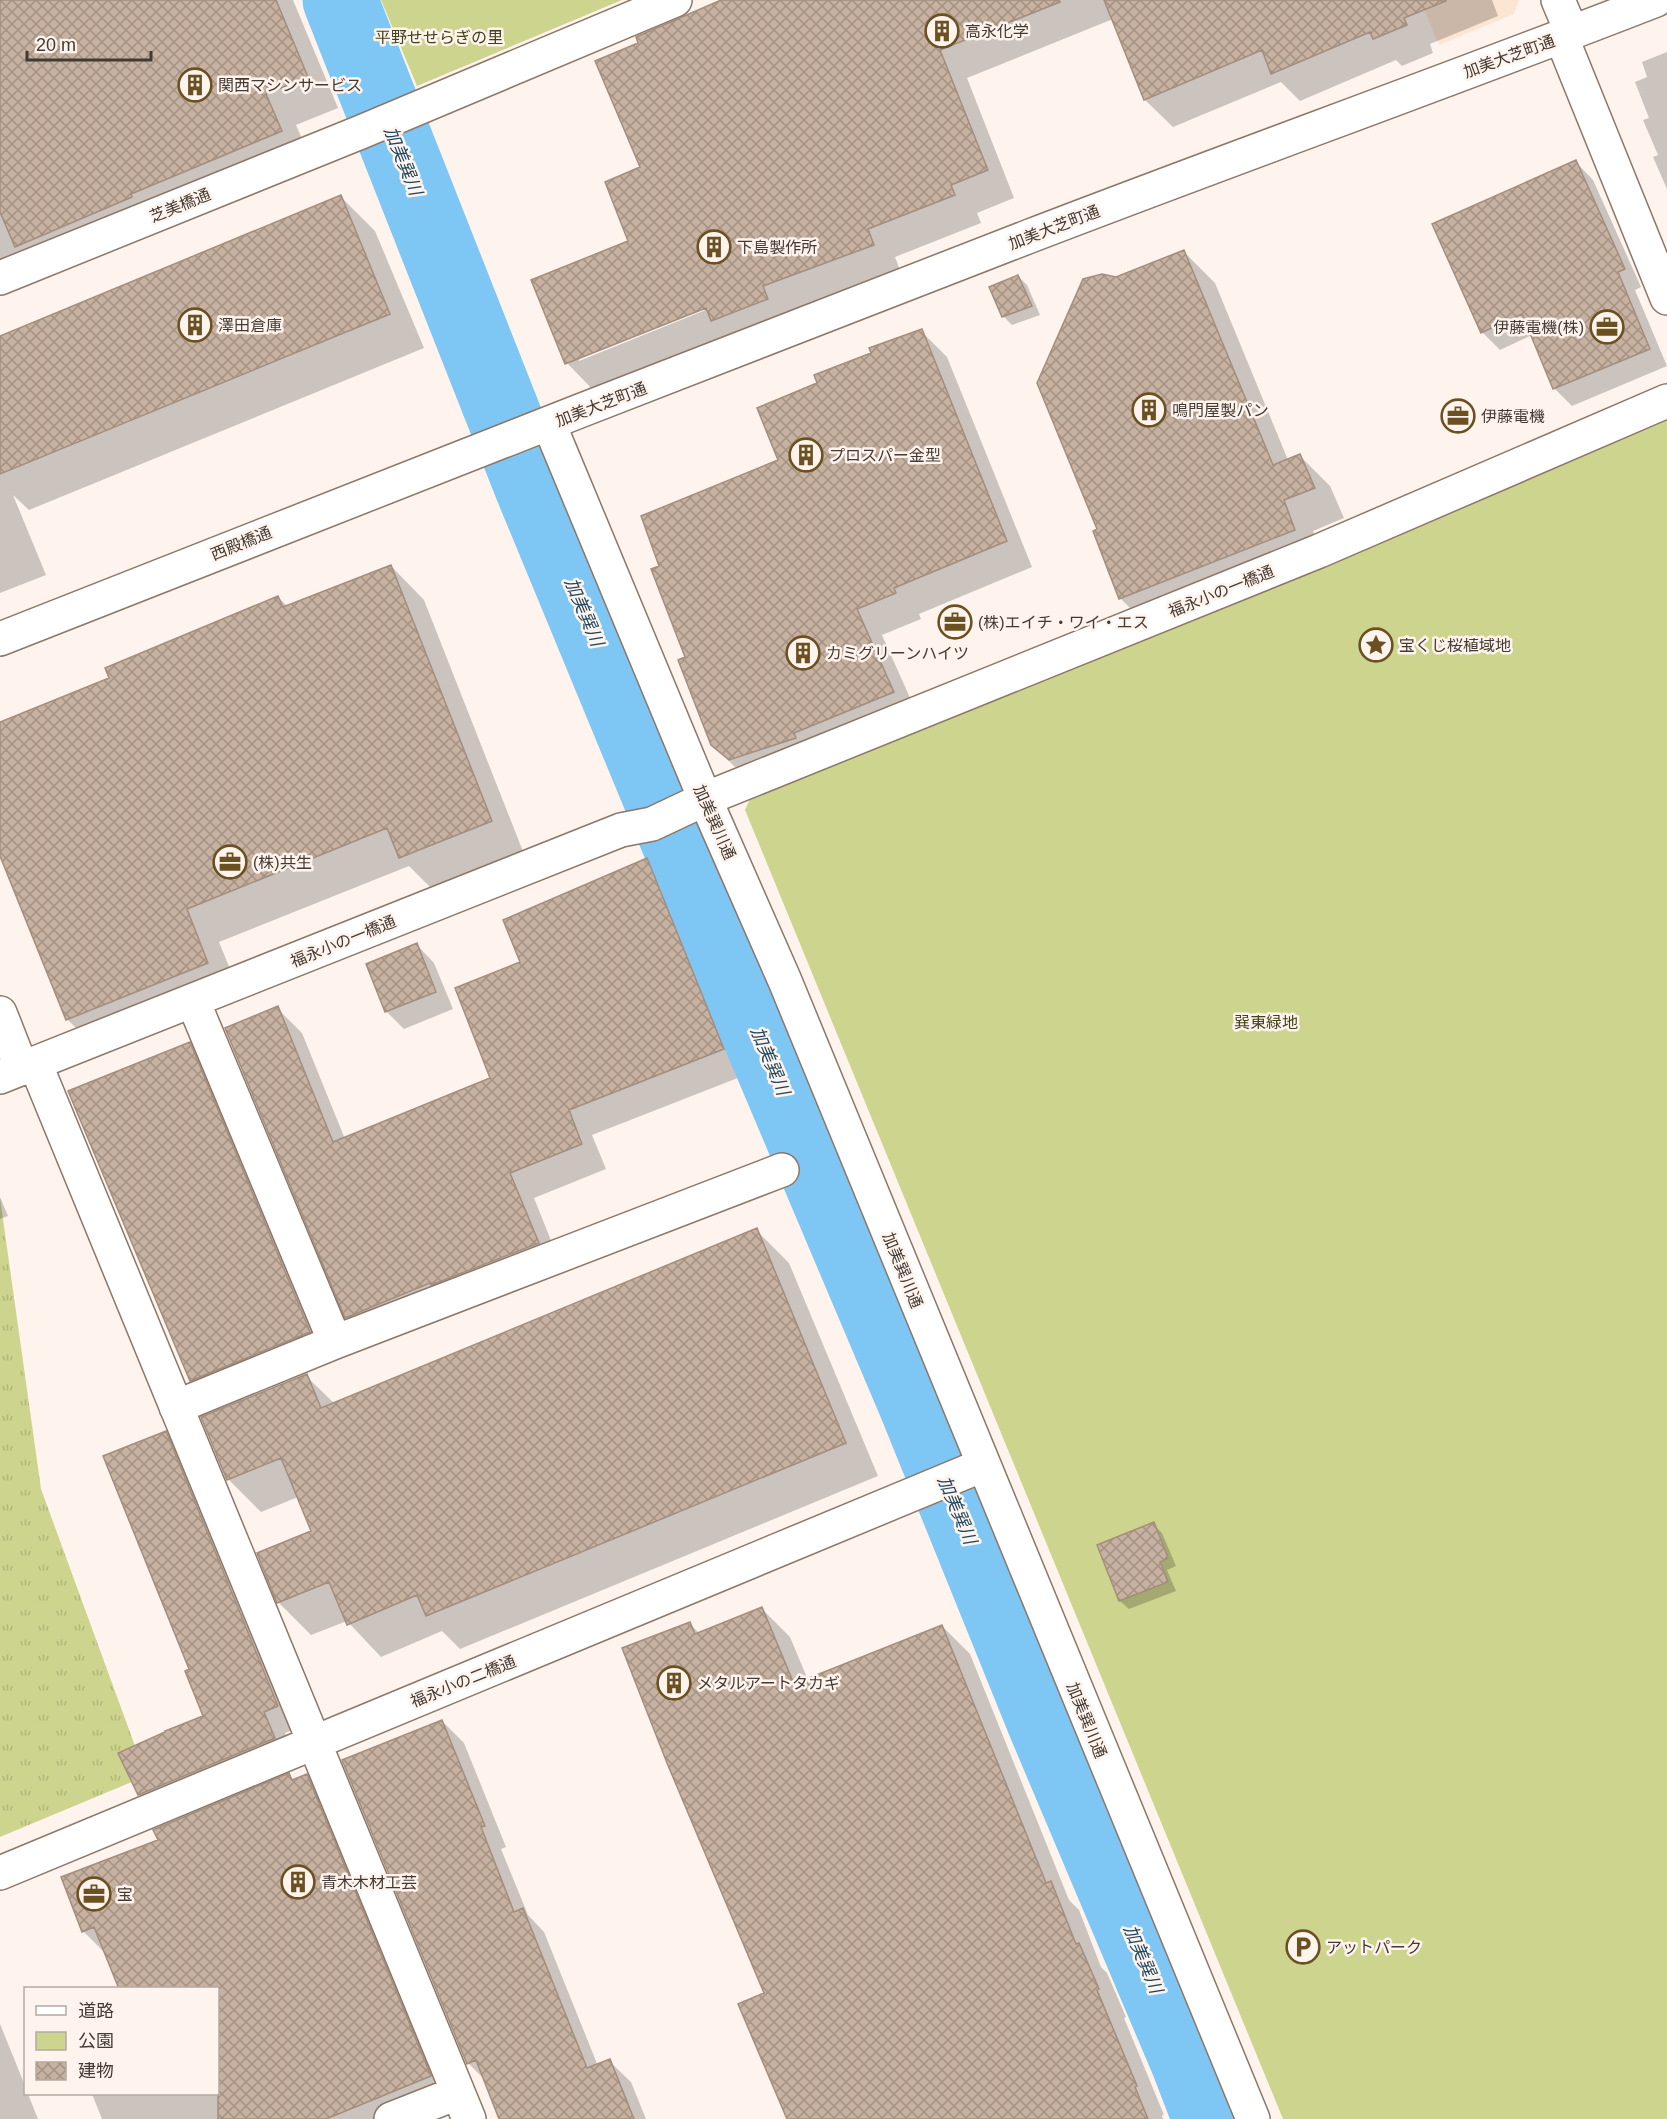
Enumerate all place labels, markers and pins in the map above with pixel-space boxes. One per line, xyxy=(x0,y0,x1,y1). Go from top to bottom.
building icon: 高永化学 xyxy=(924,13,960,49)
place label: 高永化学 xyxy=(965,23,1029,40)
building icon: 関西マシンサービス xyxy=(177,67,213,103)
place label: 関西マシンサービス xyxy=(218,77,362,94)
building icon: 下島製作所 xyxy=(696,229,732,265)
place label: 下島製作所 xyxy=(737,239,817,256)
building icon: 澤田倉庫 xyxy=(177,307,213,343)
office icon: 伊藤電機(株) xyxy=(1589,309,1625,345)
place label: 澤田倉庫 xyxy=(218,317,282,334)
place label: 伊藤電機(株) xyxy=(1493,319,1584,336)
building icon: 鳴門屋製パン xyxy=(1131,392,1167,428)
office icon: 伊藤電機 xyxy=(1440,398,1476,434)
place label: 鳴門屋製パン xyxy=(1172,402,1269,419)
place label: 伊藤電機 xyxy=(1481,408,1545,425)
building icon: プロスパー金型 xyxy=(788,437,824,473)
place label: プロスパー金型 xyxy=(829,447,941,464)
office icon: (株)エイチ・ワイ・エス xyxy=(937,604,973,640)
place label: (株)エイチ・ワイ・エス xyxy=(978,614,1149,631)
place icon: 宝くじ桜植域地 xyxy=(1358,627,1394,663)
building icon: カミグリーンハイツ xyxy=(785,635,821,671)
place label: 宝くじ桜植域地 xyxy=(1399,637,1511,654)
place label: カミグリーンハイツ xyxy=(826,645,969,662)
office icon: (株)共生 xyxy=(212,844,248,880)
place label: (株)共生 xyxy=(253,854,312,871)
building icon: メタルアートタカギ xyxy=(656,1665,692,1701)
place label: メタルアートタカギ xyxy=(697,1675,840,1692)
building icon: 青木木材工芸 xyxy=(280,1864,316,1900)
place label: 青木木材工芸 xyxy=(321,1874,417,1891)
office icon: 宝 xyxy=(76,1876,112,1912)
place label: 宝 xyxy=(117,1886,133,1903)
parking icon: アットパーク xyxy=(1285,1929,1321,1965)
place label: アットパーク xyxy=(1326,1939,1422,1956)

